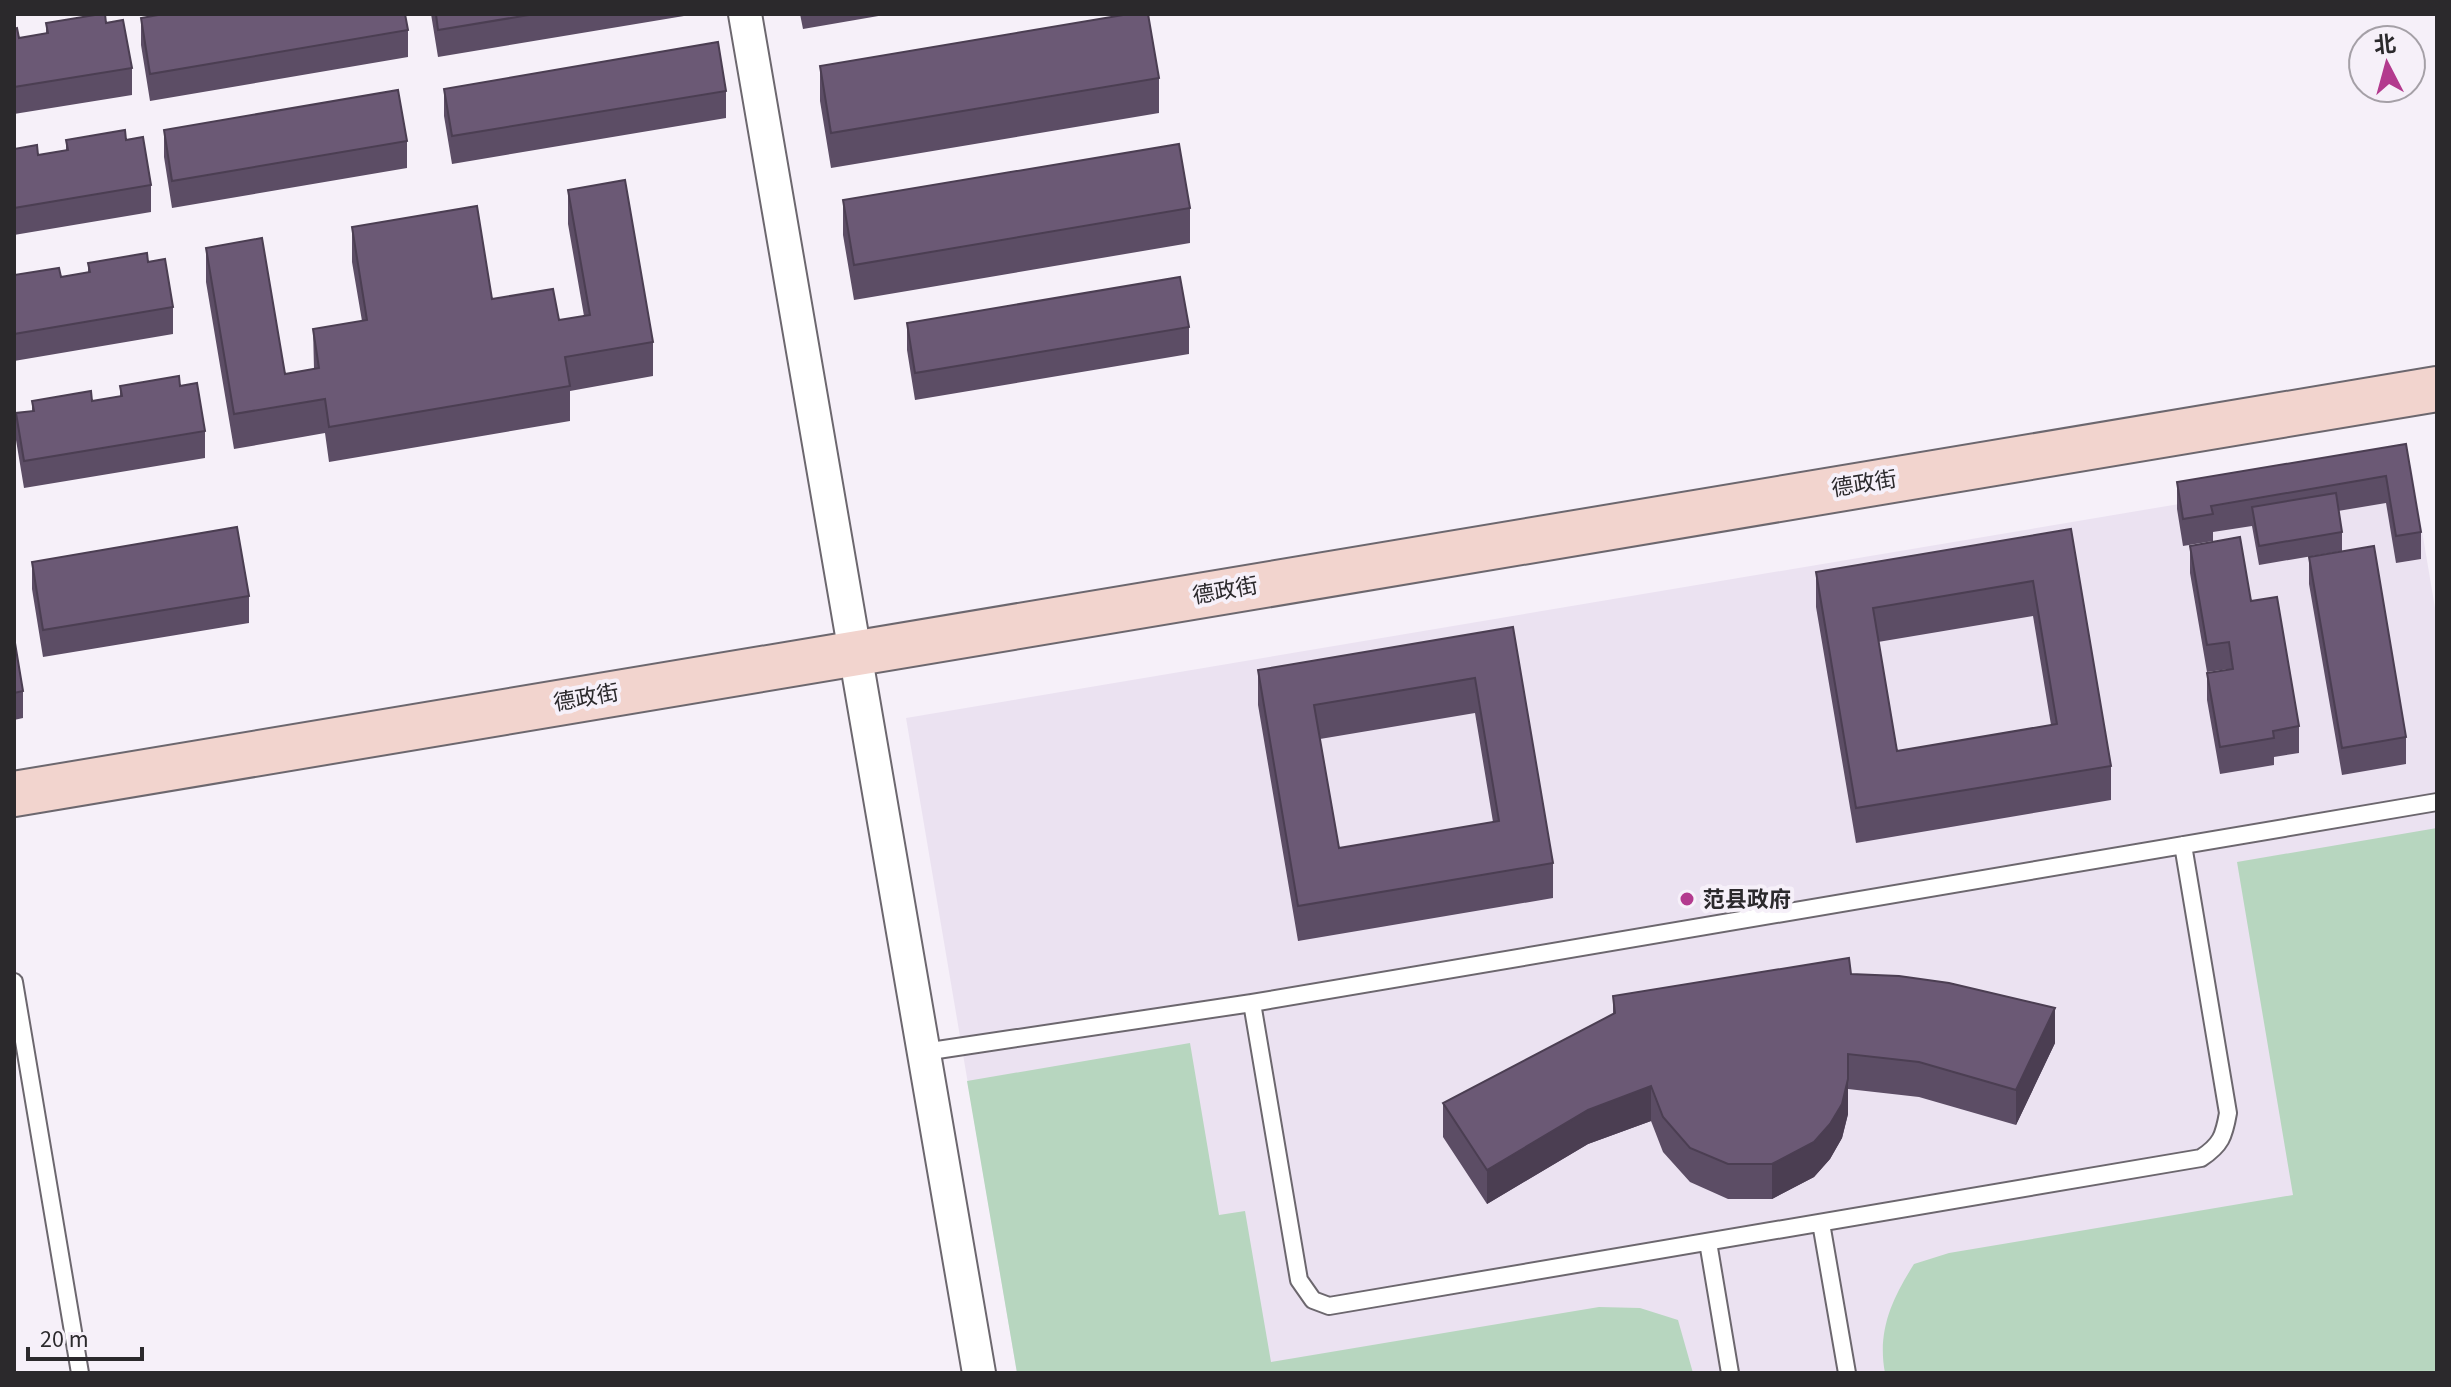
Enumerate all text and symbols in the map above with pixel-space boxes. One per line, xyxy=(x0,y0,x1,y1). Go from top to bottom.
north arrow xyxy=(2347,24,2427,104)
text: 北 xyxy=(2372,28,2398,62)
street label: 德政街 xyxy=(1829,463,1899,505)
street label: 德政街 xyxy=(1190,569,1260,612)
street label: 德政街 xyxy=(551,676,621,719)
place label: 范县政府 xyxy=(1703,884,1791,916)
marker: 范县政府 xyxy=(1678,890,1696,908)
scale bar xyxy=(28,1311,142,1361)
text: 20 m xyxy=(40,1322,89,1357)

